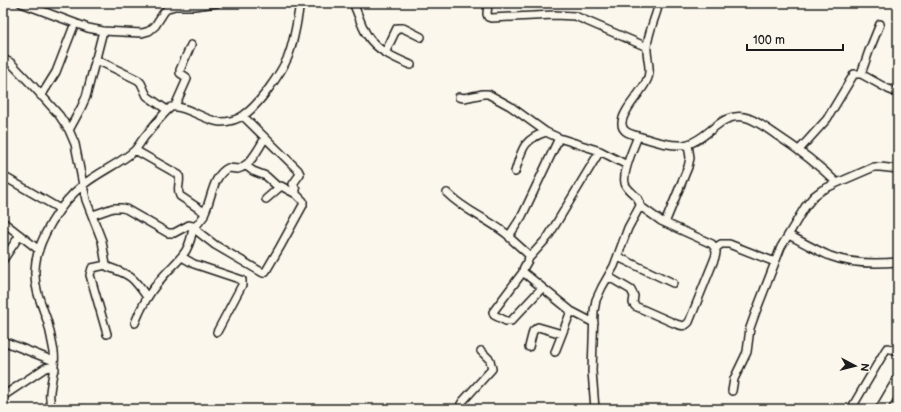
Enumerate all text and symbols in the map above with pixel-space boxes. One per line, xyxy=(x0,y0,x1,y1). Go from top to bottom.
scale bar xyxy=(747,26,843,52)
text: 100 m xyxy=(753,33,785,48)
north arrow xyxy=(835,346,875,386)
text: N xyxy=(857,362,871,372)

